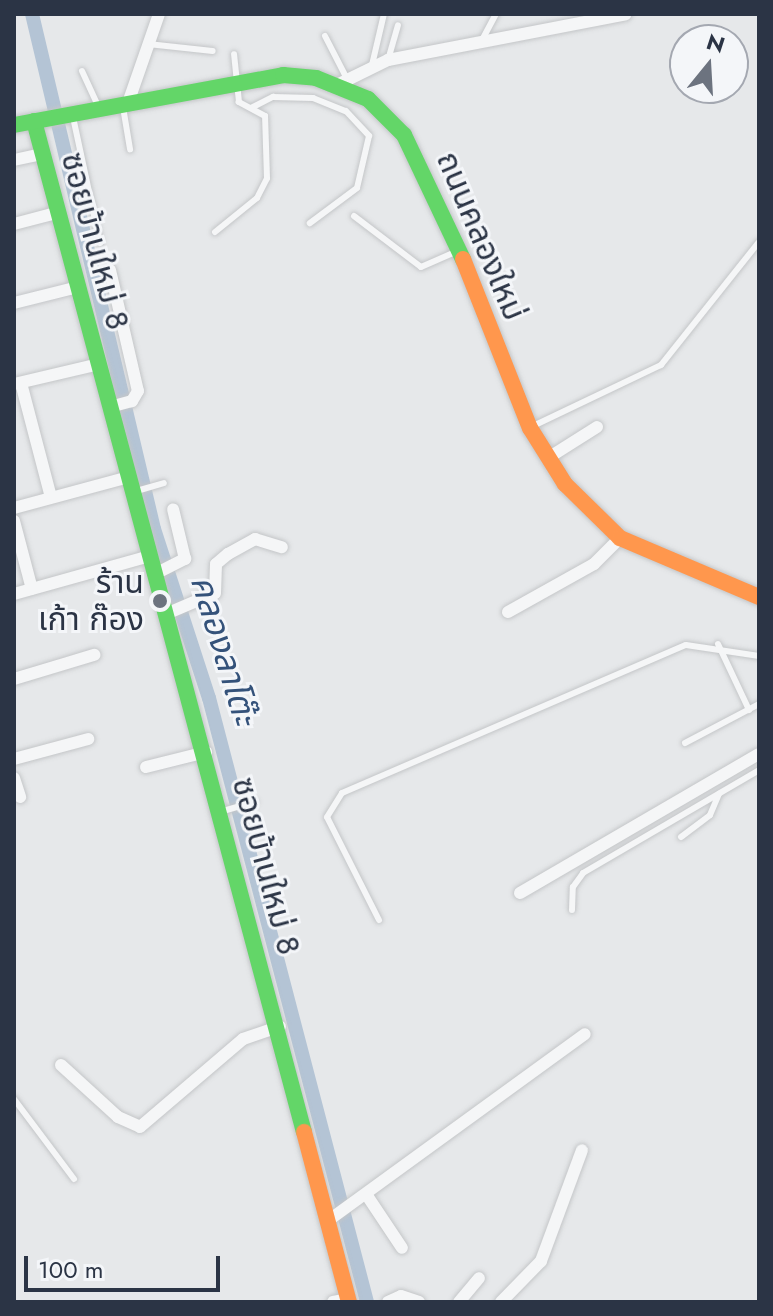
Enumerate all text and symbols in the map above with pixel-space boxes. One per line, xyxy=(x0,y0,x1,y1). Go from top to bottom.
north arrow xyxy=(669,24,749,104)
text: N xyxy=(703,25,729,61)
street label: ถนนคลองใหม่ xyxy=(428,146,534,326)
street label: ซอยบ้านใหม่ 8 xyxy=(53,148,137,334)
place label: ร้าน เก้า ก๊อง xyxy=(38,564,144,639)
water label: คลองลาโต๊ะ xyxy=(182,570,266,730)
marker: ร้าน เก้า ก๊อง xyxy=(151,592,169,610)
street label: ซอยบ้านใหม่ 8 xyxy=(224,773,308,959)
scale bar xyxy=(28,1240,224,1290)
text: 100 m xyxy=(38,1252,104,1287)

